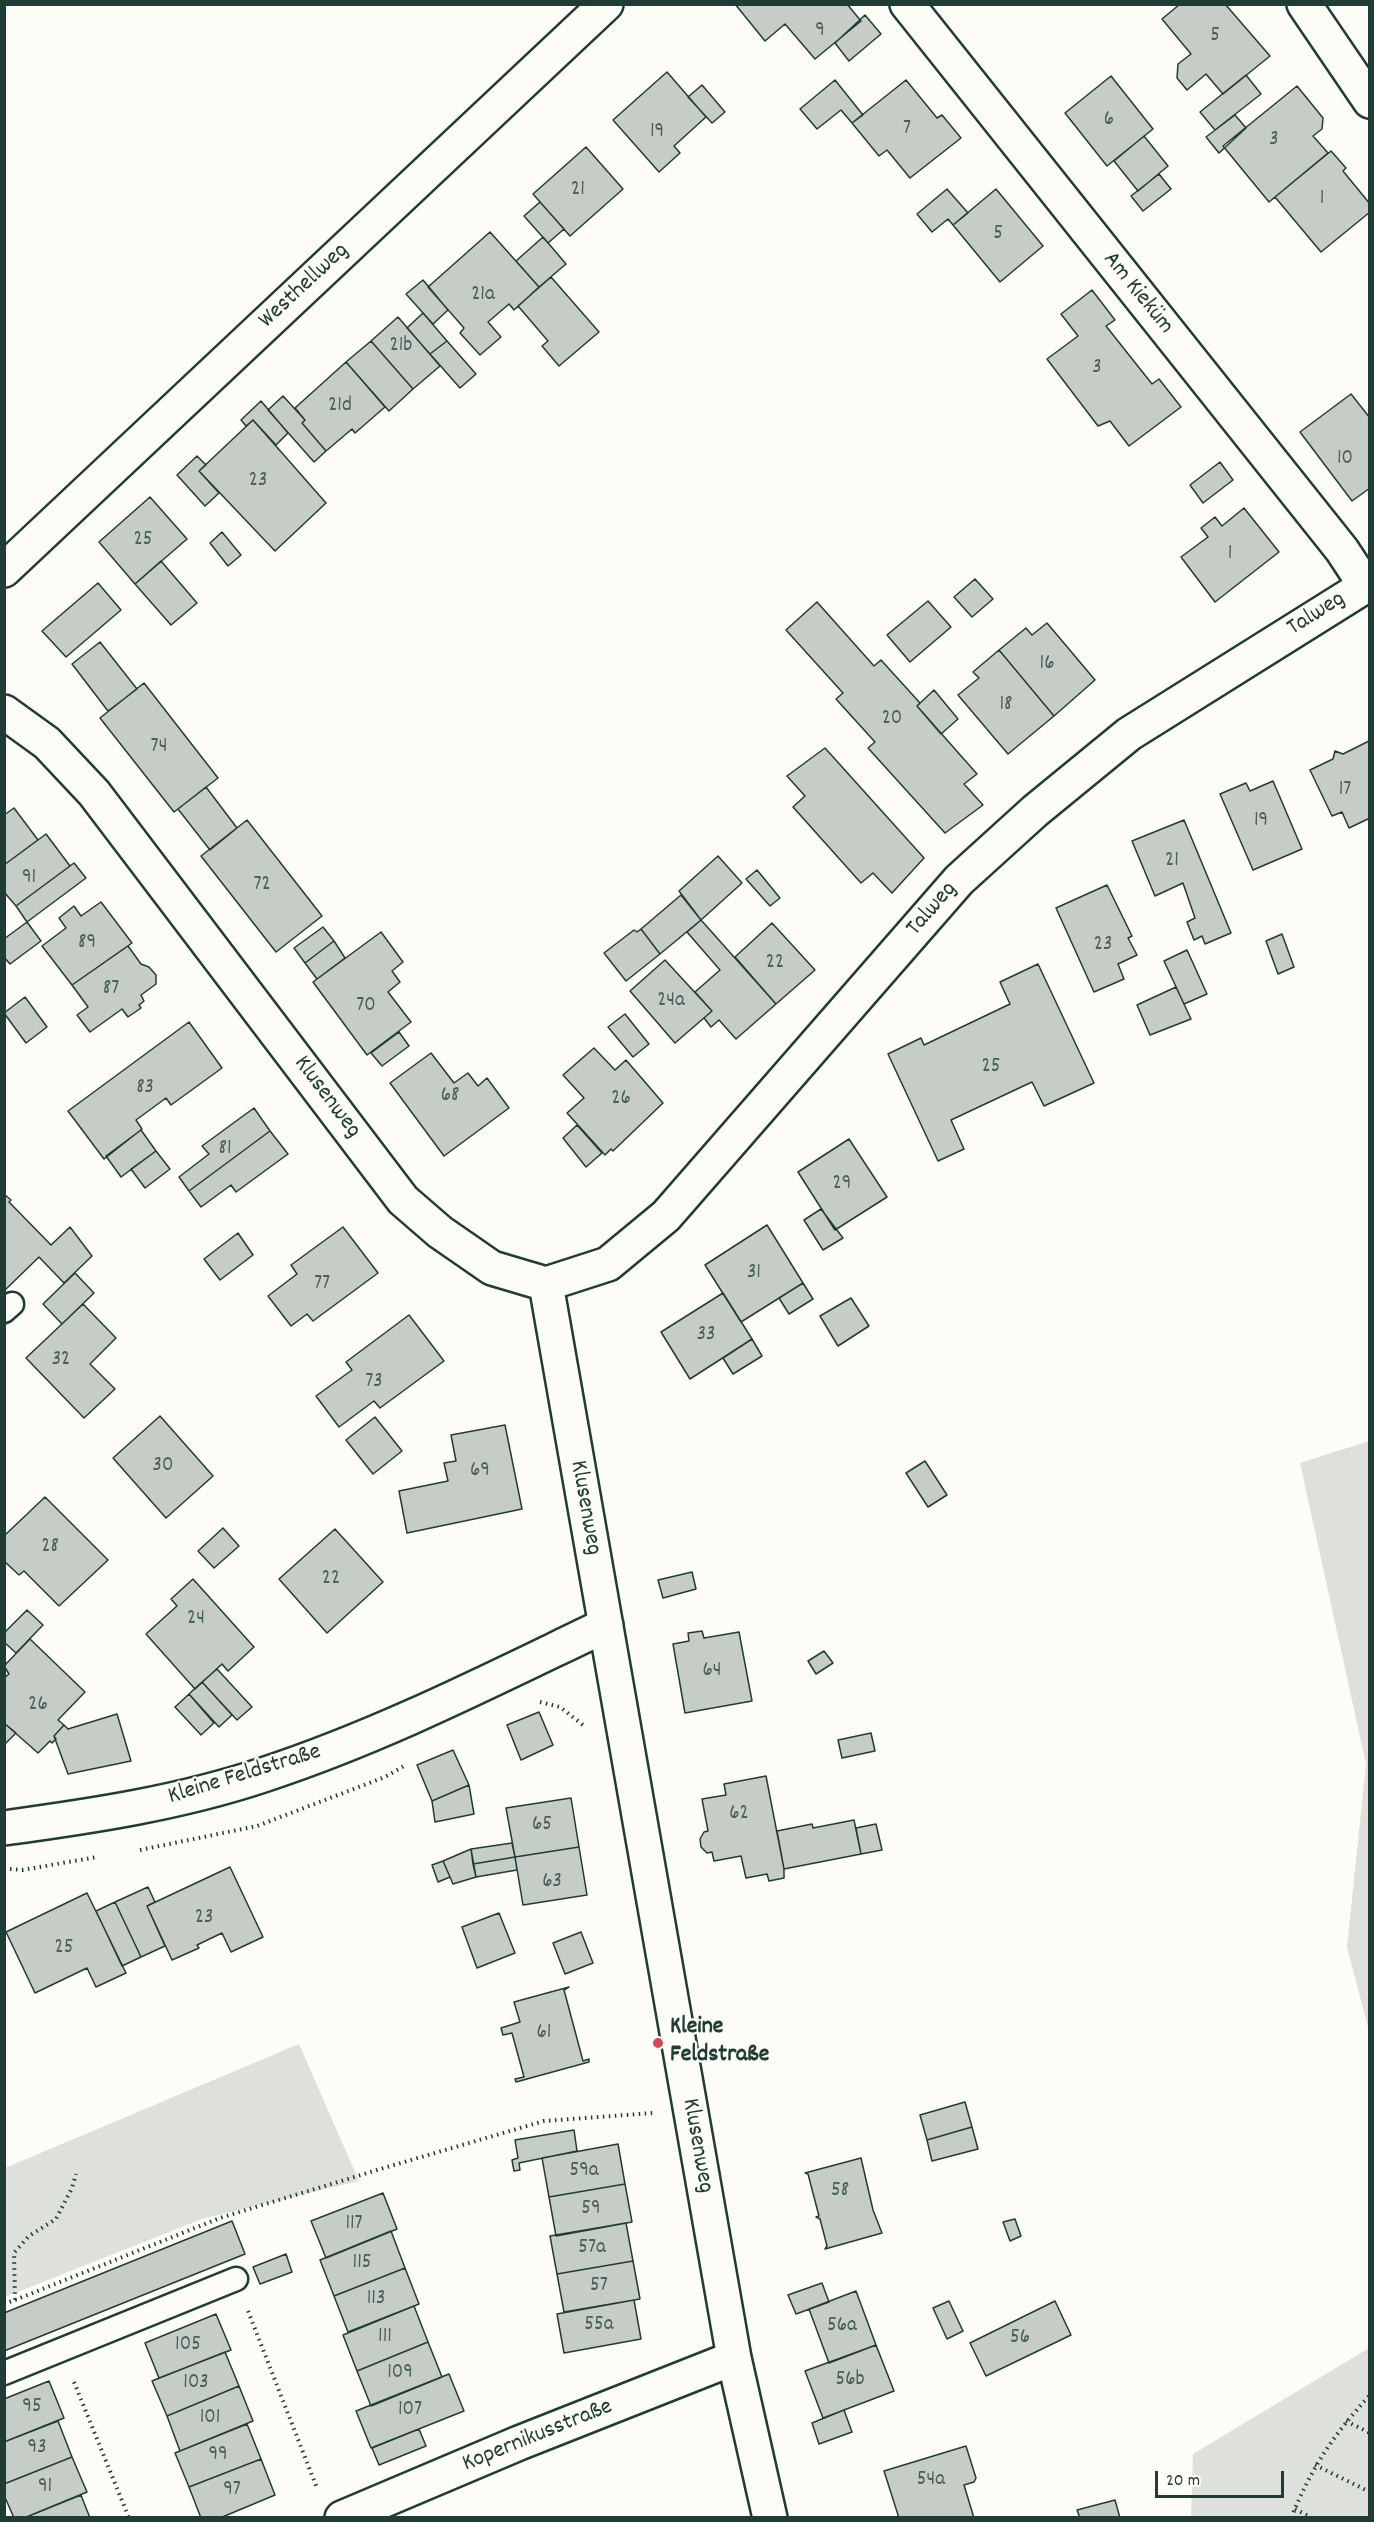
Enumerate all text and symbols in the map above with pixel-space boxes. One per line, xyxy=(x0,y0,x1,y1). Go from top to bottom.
house number: 9 xyxy=(815,19,825,45)
house number: 5 xyxy=(1210,24,1220,50)
house number: 6 xyxy=(1104,108,1114,134)
house number: 7 xyxy=(903,117,911,143)
house number: 19 xyxy=(650,120,664,146)
house number: 3 xyxy=(1269,128,1279,154)
house number: 21 xyxy=(571,178,585,204)
house number: 1 xyxy=(1320,187,1324,213)
house number: 5 xyxy=(993,222,1003,248)
street label: Westhellweg xyxy=(254,238,356,336)
street label: Am Kieküm xyxy=(1095,247,1179,341)
house number: 21a xyxy=(471,283,495,309)
house number: 21b xyxy=(390,334,412,360)
house number: 3 xyxy=(1092,356,1102,382)
house number: 21d xyxy=(328,394,352,420)
house number: 10 xyxy=(1337,447,1353,473)
house number: 23 xyxy=(249,469,267,495)
house number: 25 xyxy=(134,528,152,554)
house number: 1 xyxy=(1228,542,1232,568)
street label: Talweg xyxy=(1283,586,1351,644)
house number: 16 xyxy=(1040,652,1054,678)
house number: 18 xyxy=(999,693,1013,719)
house number: 20 xyxy=(882,707,902,733)
house number: 74 xyxy=(151,735,167,761)
house number: 17 xyxy=(1339,778,1351,804)
house number: 19 xyxy=(1254,809,1268,835)
house number: 21 xyxy=(1165,849,1179,875)
house number: 91 xyxy=(22,866,36,892)
house number: 72 xyxy=(253,873,271,899)
street label: Talweg xyxy=(901,877,965,943)
house number: 89 xyxy=(78,931,96,957)
house number: 23 xyxy=(1094,933,1112,959)
house number: 22 xyxy=(766,951,784,977)
house number: 87 xyxy=(103,977,119,1003)
house number: 24a xyxy=(657,989,685,1015)
house number: 70 xyxy=(356,994,376,1020)
street label: Klusenweg xyxy=(286,1051,366,1145)
house number: 25 xyxy=(982,1055,1000,1081)
house number: 83 xyxy=(136,1076,154,1102)
house number: 68 xyxy=(441,1084,459,1110)
house number: 26 xyxy=(611,1087,631,1113)
house number: 81 xyxy=(218,1137,232,1163)
house number: 29 xyxy=(833,1172,851,1198)
house number: 31 xyxy=(747,1261,761,1287)
house number: 77 xyxy=(314,1272,330,1298)
house number: 33 xyxy=(697,1323,715,1349)
house number: 32 xyxy=(52,1348,70,1374)
house number: 73 xyxy=(365,1370,383,1396)
house number: 30 xyxy=(153,1454,173,1480)
house number: 69 xyxy=(470,1459,490,1485)
street label: Klusenweg xyxy=(562,1459,606,1557)
house number: 28 xyxy=(41,1535,59,1561)
house number: 22 xyxy=(322,1567,340,1593)
house number: 24 xyxy=(187,1607,205,1633)
house number: 64 xyxy=(702,1659,722,1685)
house number: 26 xyxy=(28,1693,48,1719)
street label: Kleine Feldstraße xyxy=(165,1739,325,1813)
house number: 62 xyxy=(729,1802,749,1828)
house number: 65 xyxy=(532,1813,552,1839)
house number: 63 xyxy=(542,1870,562,1896)
house number: 23 xyxy=(195,1906,213,1932)
house number: 25 xyxy=(55,1936,73,1962)
place label: Kleine Feldstraße xyxy=(670,2015,769,2071)
house number: 61 xyxy=(537,2021,551,2047)
marker: Kleine Feldstraße xyxy=(651,2036,665,2050)
street label: Klusenweg xyxy=(674,2097,718,2195)
house number: 59a xyxy=(569,2159,599,2185)
house number: 58 xyxy=(831,2179,849,2205)
house number: 59 xyxy=(581,2197,601,2223)
house number: 117 xyxy=(345,2212,363,2238)
house number: 57a xyxy=(578,2236,606,2262)
house number: 115 xyxy=(353,2251,371,2277)
house number: 57 xyxy=(590,2274,608,2300)
house number: 113 xyxy=(367,2287,385,2313)
house number: 55a xyxy=(584,2313,614,2339)
house number: 56a xyxy=(827,2314,857,2340)
house number: 111 xyxy=(378,2325,392,2351)
house number: 56 xyxy=(1010,2326,1030,2352)
house number: 105 xyxy=(175,2333,201,2359)
house number: 109 xyxy=(387,2361,413,2387)
house number: 56b xyxy=(835,2368,865,2394)
house number: 103 xyxy=(183,2371,209,2397)
street label: Kopernikusstraße xyxy=(459,2394,617,2480)
house number: 95 xyxy=(22,2395,42,2421)
house number: 107 xyxy=(398,2398,422,2424)
house number: 101 xyxy=(200,2406,220,2432)
house number: 93 xyxy=(28,2436,46,2462)
house number: 99 xyxy=(208,2443,228,2469)
scale bar xyxy=(1158,2459,1287,2497)
house number: 54a xyxy=(917,2468,945,2494)
text: 20 m xyxy=(1166,2469,1200,2494)
house number: 91 xyxy=(38,2475,52,2501)
house number: 97 xyxy=(223,2478,241,2504)

